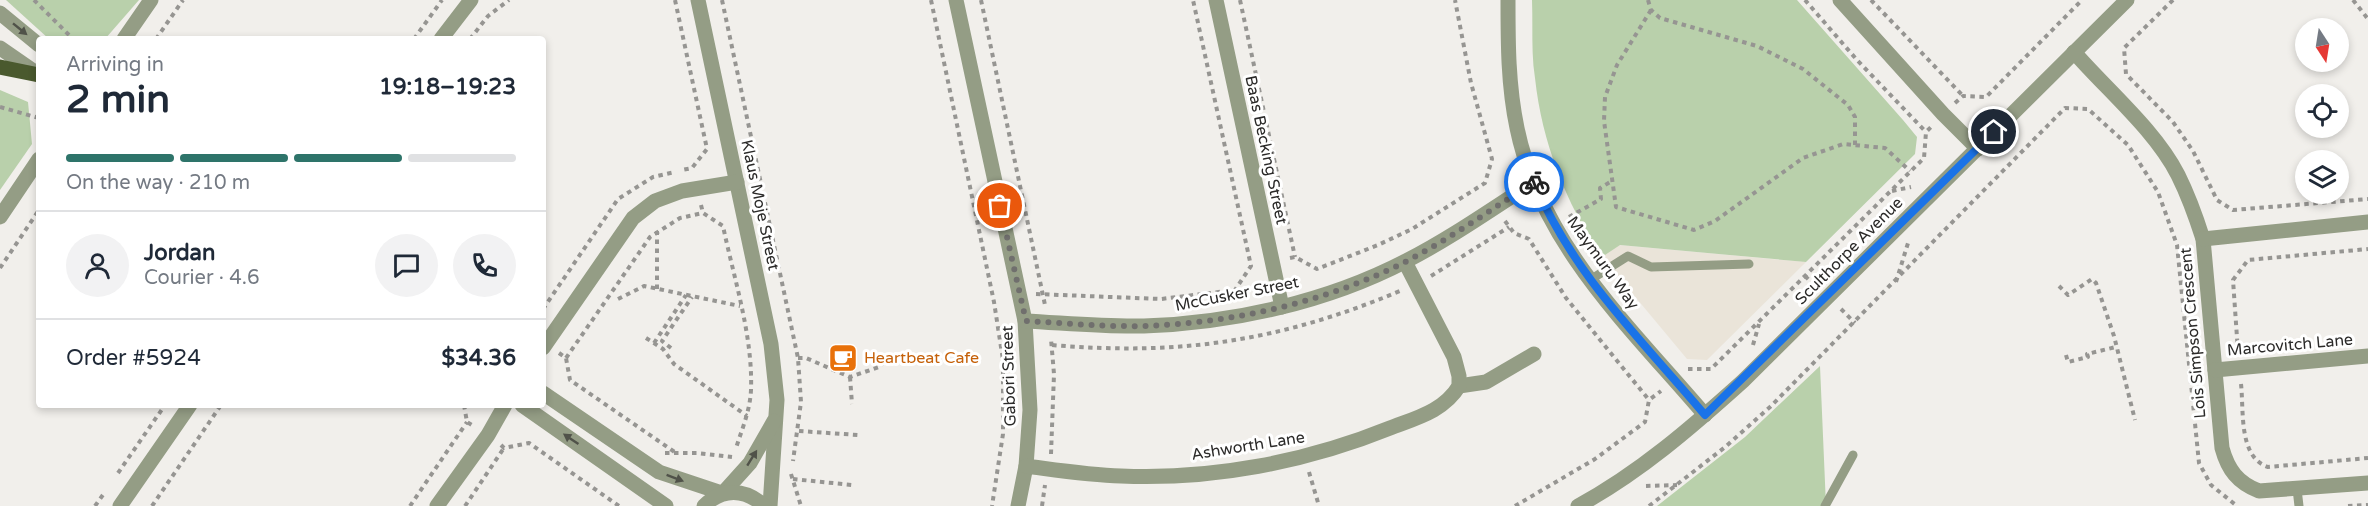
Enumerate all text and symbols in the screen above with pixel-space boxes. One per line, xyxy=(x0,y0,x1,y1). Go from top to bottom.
north arrow xyxy=(2295,18,2349,72)
map controls xyxy=(2295,18,2349,204)
one-way arrow xyxy=(12,22,27,34)
text: Arriving in xyxy=(66,53,164,77)
text: 19:18–19:23 xyxy=(379,74,516,100)
street label: Baas Becking Street xyxy=(1240,74,1292,226)
text: 2 min xyxy=(66,76,170,123)
button: locate xyxy=(2295,84,2349,138)
pin xyxy=(1968,106,2019,157)
icon: home xyxy=(1977,115,2010,148)
street label: Klaus Moje Street xyxy=(736,138,784,272)
button: layers xyxy=(2295,150,2349,204)
courier xyxy=(1504,152,1564,212)
icon: bike xyxy=(1518,166,1551,199)
text: On the way · 210 m xyxy=(66,171,250,195)
pin xyxy=(974,180,1025,231)
icon: bag xyxy=(983,189,1016,222)
street label: Sculthorpe Avenue xyxy=(1791,193,1907,309)
street label: Maymuru Way xyxy=(1562,213,1644,314)
button: person xyxy=(66,234,129,297)
button: chat xyxy=(375,234,438,297)
button: phone xyxy=(453,234,516,297)
text: Jordan xyxy=(144,240,215,266)
street label: Lois Simpson Crescent xyxy=(2176,247,2210,419)
text: Courier · 4.6 xyxy=(144,266,259,290)
street label: McCusker Street xyxy=(1173,272,1301,316)
street label: Gabori Street xyxy=(997,325,1021,427)
street label: Marcovitch Lane xyxy=(2226,330,2354,360)
cafe icon: Heartbeat Cafe xyxy=(827,342,859,374)
text: Order #5924 xyxy=(66,345,201,371)
text: $34.36 xyxy=(441,345,516,371)
place label: Heartbeat Cafe xyxy=(864,348,979,368)
street label: Ashworth Lane xyxy=(1190,427,1306,465)
one-way arrow xyxy=(564,433,580,445)
one-way arrow xyxy=(747,450,758,466)
one-way arrow xyxy=(666,473,684,483)

